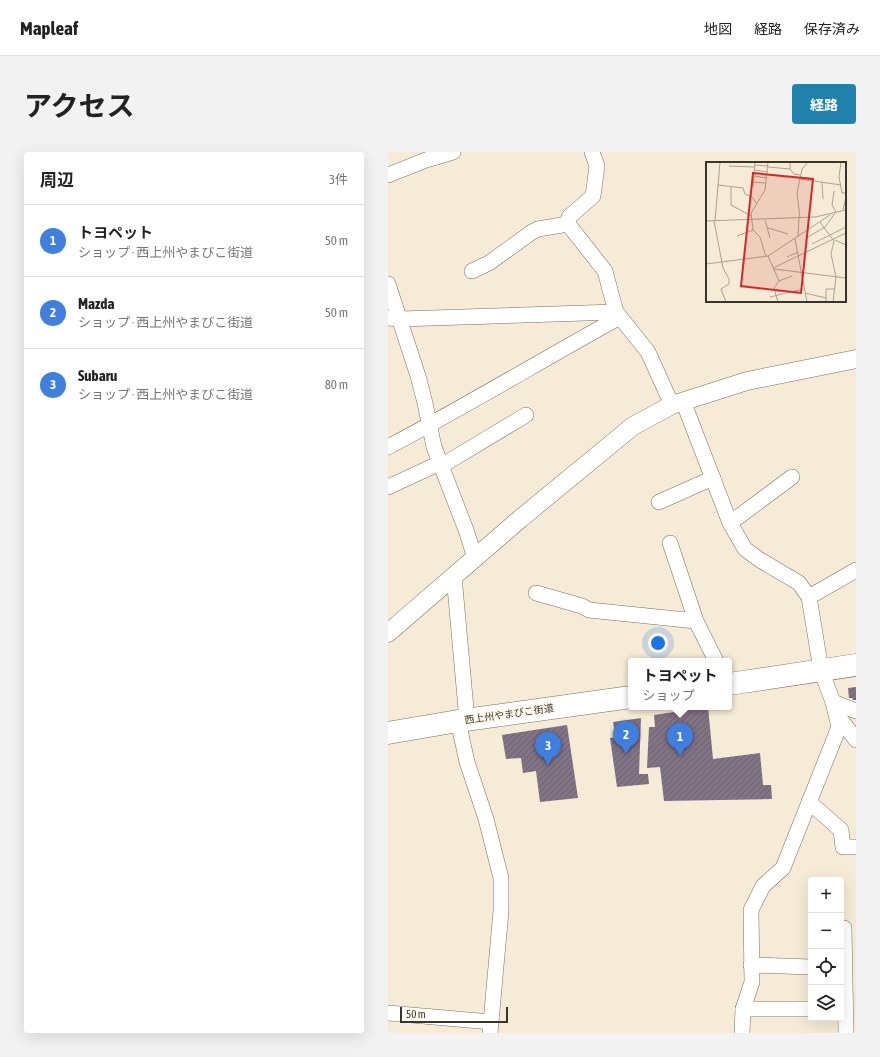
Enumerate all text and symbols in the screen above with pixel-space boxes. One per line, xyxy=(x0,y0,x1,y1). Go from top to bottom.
text: Mapleaf xyxy=(20,17,78,39)
text: 地図 xyxy=(704,21,732,37)
text: 経路 xyxy=(754,21,782,37)
text: 保存済み xyxy=(804,21,860,37)
button: 経路 xyxy=(792,84,856,124)
text: アクセス xyxy=(24,90,135,122)
inset map xyxy=(706,162,846,302)
text: 周辺 xyxy=(40,170,74,190)
text: 3件 xyxy=(329,172,348,187)
text: トヨペット xyxy=(78,224,153,241)
text: 1 xyxy=(50,233,56,248)
text: 50 m xyxy=(325,233,348,248)
text: ショップ · 西上州やまびこ街道 xyxy=(78,245,253,260)
text: Mazda xyxy=(78,295,114,312)
text: 2 xyxy=(50,305,56,320)
text: 50 m xyxy=(325,305,348,320)
text: ショップ · 西上州やまびこ街道 xyxy=(78,315,253,330)
text: Subaru xyxy=(78,367,117,384)
text: 3 xyxy=(50,377,56,392)
text: 80 m xyxy=(325,377,348,392)
text: ショップ · 西上州やまびこ街道 xyxy=(78,387,253,402)
your location xyxy=(648,633,668,653)
popup xyxy=(628,658,732,710)
text: トヨペット xyxy=(642,667,718,684)
text: ショップ xyxy=(642,688,695,703)
street label: 西上州やまびこ街道 xyxy=(464,702,554,726)
pin: 2 xyxy=(613,721,639,754)
pin: 1 xyxy=(667,723,693,756)
pin: 3 xyxy=(535,732,561,765)
map controls xyxy=(808,877,844,1021)
button: + xyxy=(808,877,844,913)
button: − xyxy=(808,913,844,949)
button: locate xyxy=(808,949,844,985)
button: layers xyxy=(808,985,844,1021)
scale bar xyxy=(400,1005,508,1024)
text: 50 m xyxy=(406,1008,426,1020)

